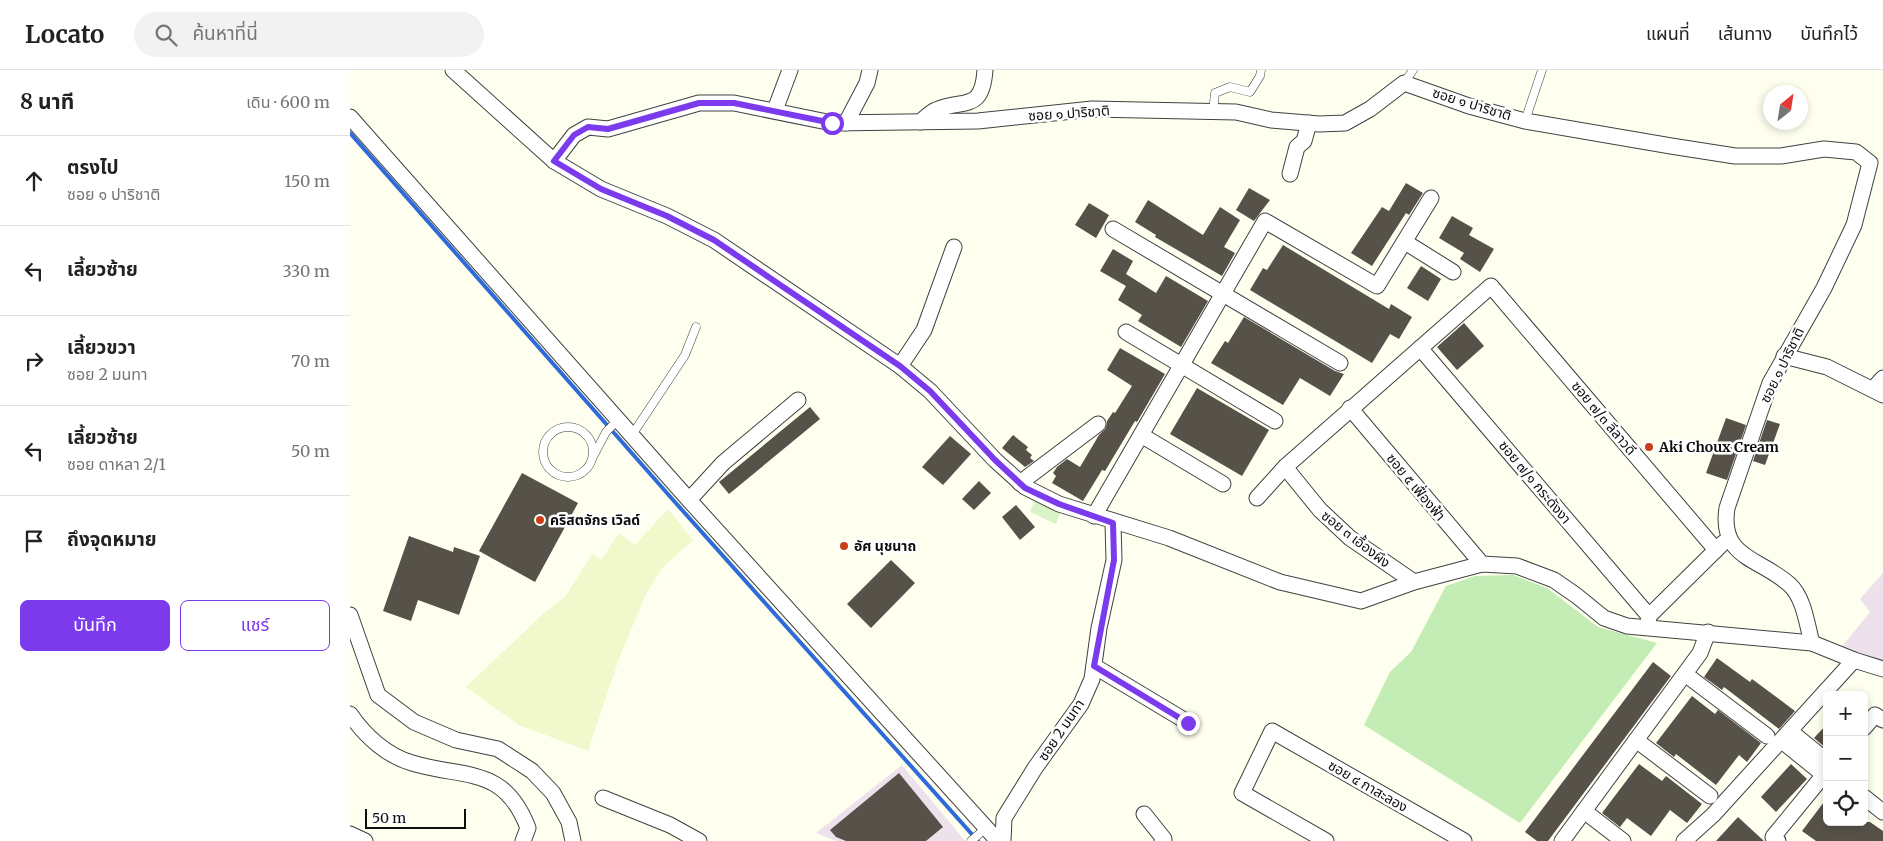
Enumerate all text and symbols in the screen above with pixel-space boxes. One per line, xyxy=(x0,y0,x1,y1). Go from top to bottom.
search box xyxy=(134,12,484,57)
text: Locato xyxy=(25,19,104,50)
icon: search xyxy=(152,21,180,49)
text: ค้นหาที่นี่ xyxy=(192,21,258,45)
text: แผนที่ xyxy=(1646,22,1690,45)
text: เส้นทาง xyxy=(1718,22,1772,45)
text: บันทึกไว้ xyxy=(1800,22,1858,45)
street label: ซอย ๑ ปาริชาติ xyxy=(1430,83,1514,125)
north arrow xyxy=(1763,85,1808,130)
text: 8 นาที xyxy=(20,88,74,115)
text: เดิน · 600 m xyxy=(246,92,330,112)
street label: ซอย ๑ ปาริชาติ xyxy=(1028,101,1110,125)
route start xyxy=(821,112,844,135)
text: ตรงไป xyxy=(67,155,119,179)
icon: ahead xyxy=(20,167,48,195)
text: 150 m xyxy=(284,171,330,191)
text: ซอย ๑ ปาริชาติ xyxy=(67,184,160,204)
icon: left xyxy=(20,257,48,285)
text: เลี้ยวซ้าย xyxy=(67,257,138,281)
text: 330 m xyxy=(283,261,330,281)
street label: ซอย ๑ ปาริชาติ xyxy=(1756,324,1808,406)
text: เลี้ยวขวา xyxy=(67,335,136,359)
icon: right xyxy=(20,347,48,375)
text: 70 m xyxy=(291,351,330,371)
text: ซอย 2 มนทา xyxy=(67,364,148,384)
street label: ซอย ๗/๓ ลีลาวดี xyxy=(1568,377,1640,459)
text: เลี้ยวซ้าย xyxy=(67,425,138,449)
icon: left xyxy=(20,437,48,465)
street label: ซอย ๗/๑ กระดังงา xyxy=(1495,437,1575,527)
place label: Aki Choux Cream xyxy=(1658,438,1779,456)
text: 50 m xyxy=(291,441,330,461)
marker: Aki Choux Cream xyxy=(1643,441,1655,453)
street label: ซอย ๕ เฟื่องฟ้า xyxy=(1383,449,1450,524)
text: ซอย ดาหลา 2/1 xyxy=(67,454,166,474)
street label: ซอย ๓ เอื้องผึง xyxy=(1318,506,1395,572)
place label: คริสตจักร เวิลด์ xyxy=(550,511,640,529)
marker: คริสตจักร เวิลด์ xyxy=(534,514,546,526)
icon: arrive xyxy=(20,527,48,555)
text: ถึงจุดหมาย xyxy=(67,527,157,551)
place label: อัศ นุชนาถ xyxy=(854,537,916,555)
marker: อัศ นุชนาถ xyxy=(838,540,850,552)
button: บันทึก xyxy=(20,600,170,651)
button: แชร์ xyxy=(180,600,330,651)
map controls xyxy=(1823,691,1868,826)
button: + xyxy=(1823,691,1868,736)
street label: ซอย 2 มนทา xyxy=(1034,696,1088,764)
route end xyxy=(1177,712,1200,735)
button: − xyxy=(1823,736,1868,781)
street label: ซอย ๔ กาสะลอง xyxy=(1325,756,1411,816)
button: locate xyxy=(1823,781,1868,826)
scale bar xyxy=(365,806,466,829)
text: 50 m xyxy=(372,809,406,827)

